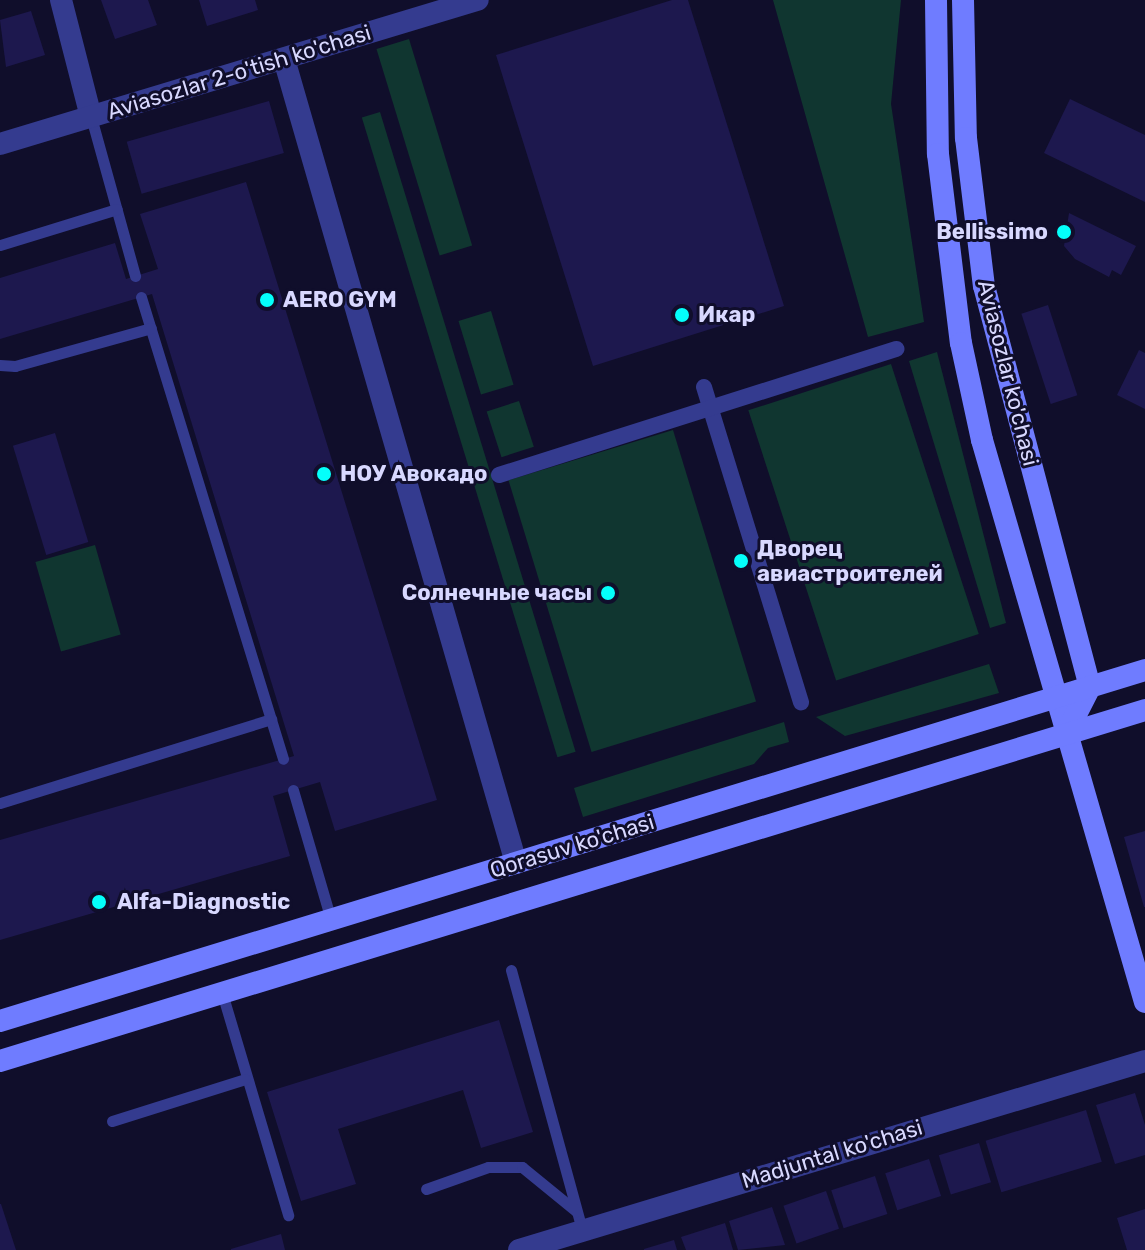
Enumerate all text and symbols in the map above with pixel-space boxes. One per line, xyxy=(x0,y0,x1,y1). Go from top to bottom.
street label: Aviasozlar 2-o'tish ko'chasi xyxy=(104,19,374,125)
place label: Bellissimo xyxy=(936,219,1048,245)
marker: Bellissimo xyxy=(1055,223,1073,241)
street label: Aviasozlar ko'chasi xyxy=(972,277,1044,469)
place label: AERO GYM xyxy=(283,287,397,313)
marker: AERO GYM xyxy=(258,291,276,309)
place label: Икар xyxy=(698,302,755,328)
marker: Икар xyxy=(673,306,691,324)
place label: НОУ Авокадо xyxy=(340,461,487,487)
marker: НОУ Авокадо xyxy=(315,465,333,483)
place label: Дворец авиастроителей xyxy=(757,535,943,586)
marker: Дворец авиастроителей xyxy=(732,552,750,570)
place label: Солнечные часы xyxy=(402,580,592,606)
marker: Солнечные часы xyxy=(599,584,617,602)
street label: Qorasuv ko'chasi xyxy=(486,808,658,884)
place label: Alfa-Diagnostic xyxy=(117,889,290,915)
marker: Alfa-Diagnostic xyxy=(88,891,110,913)
street label: Madjuntal ko'chasi xyxy=(739,1114,925,1194)

